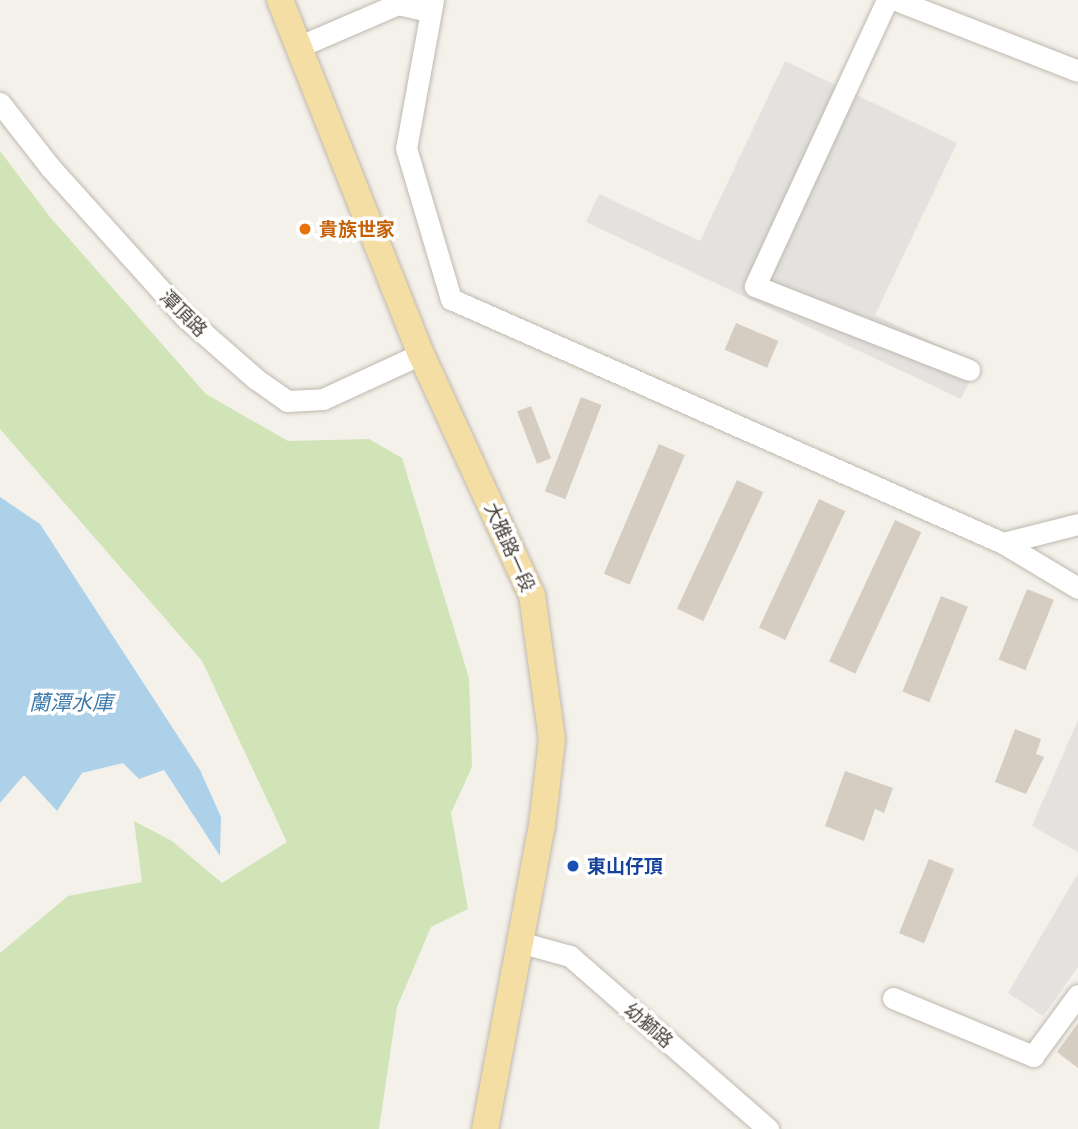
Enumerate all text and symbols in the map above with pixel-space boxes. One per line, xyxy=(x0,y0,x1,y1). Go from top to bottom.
place label: 貴族世家 xyxy=(319,218,395,240)
marker: 貴族世家 xyxy=(297,221,313,237)
street label: 潭頂路 xyxy=(156,285,212,341)
street label: 大雅路一段 xyxy=(480,499,540,595)
water label: 蘭潭水庫 xyxy=(29,689,113,715)
place label: 東山仔頂 xyxy=(587,855,663,877)
marker: 東山仔頂 xyxy=(565,858,581,874)
street label: 幼獅路 xyxy=(620,998,678,1052)

